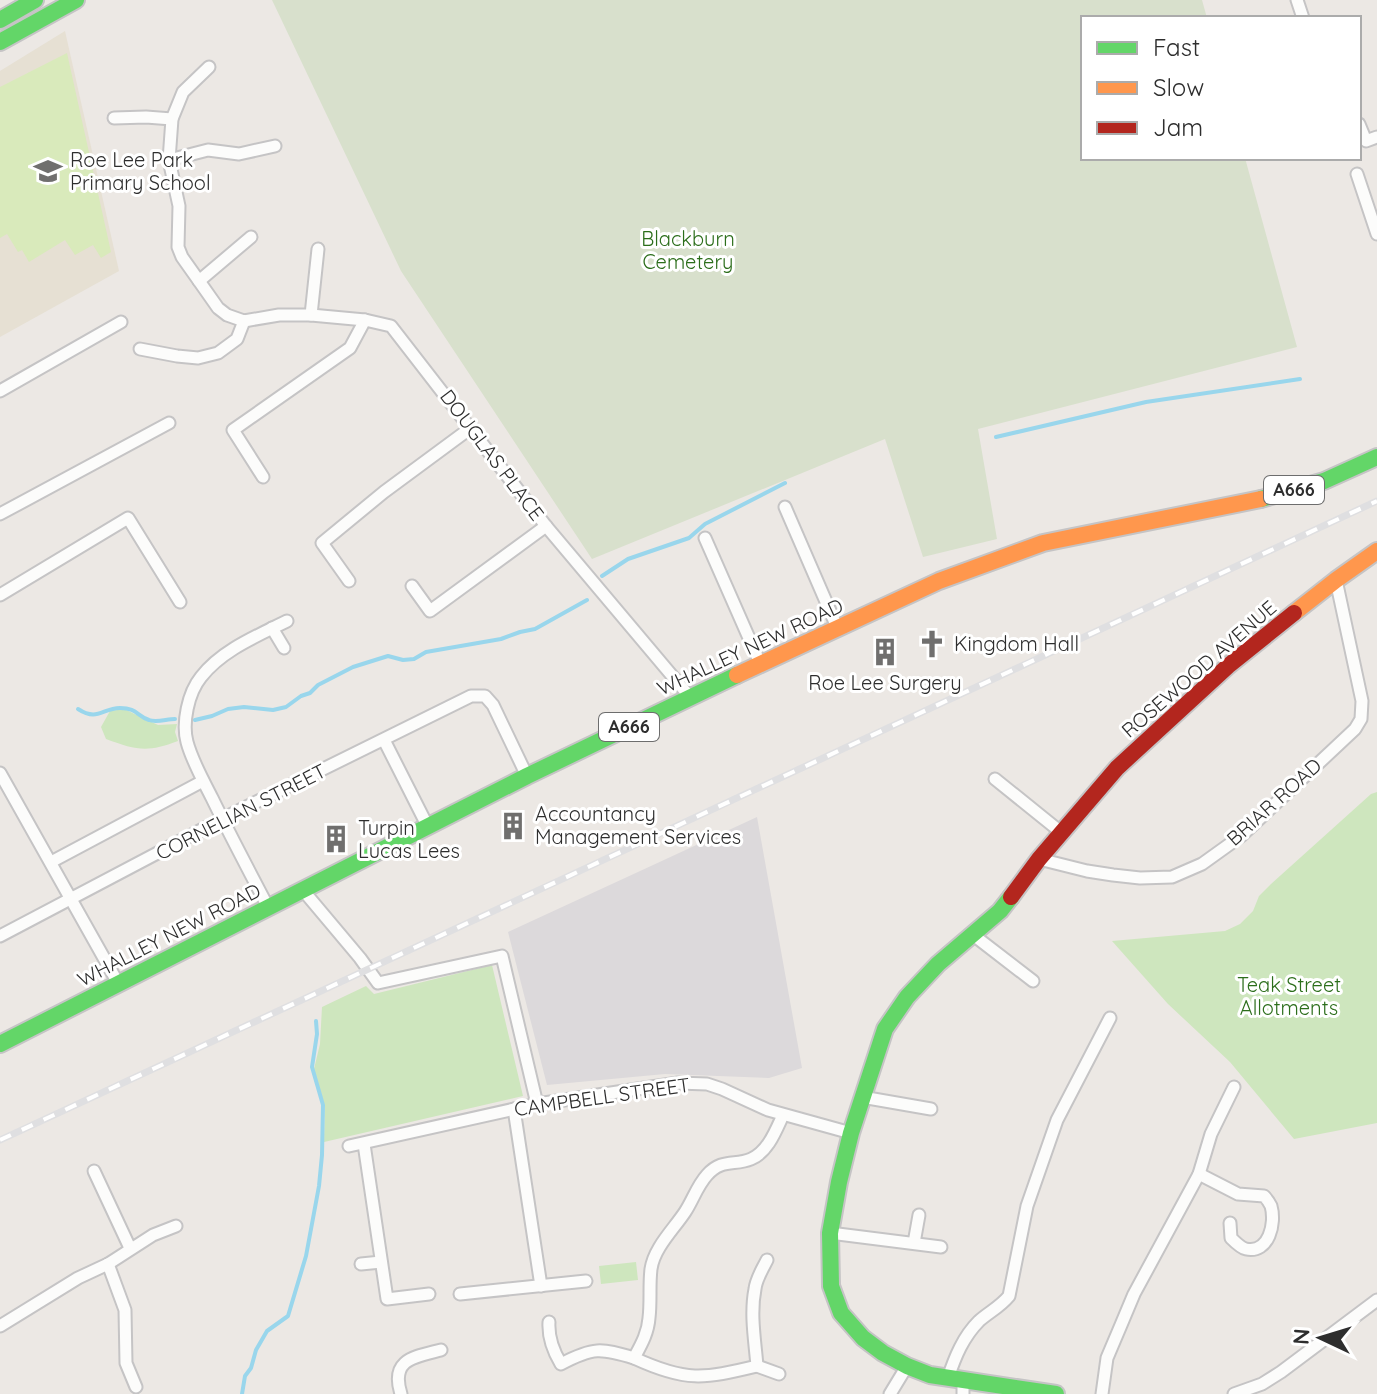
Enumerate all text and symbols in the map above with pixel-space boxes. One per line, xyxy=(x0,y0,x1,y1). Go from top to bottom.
legend xyxy=(1081,16,1361,160)
text: Fast xyxy=(1153,32,1200,62)
text: Slow xyxy=(1153,72,1204,102)
text: Jam xyxy=(1153,112,1203,142)
place label: Roe Lee Park Primary School xyxy=(70,147,211,195)
school or university icon: Roe Lee Park Primary School xyxy=(33,156,63,186)
park label: Blackburn Cemetery xyxy=(641,226,735,274)
street label: DOUGLAS PLACE xyxy=(435,384,550,525)
road number: A666 xyxy=(1264,476,1324,504)
street label: WHALLEY NEW ROAD xyxy=(653,592,847,701)
street label: ROSEWOOD AVENUE xyxy=(1116,595,1281,743)
church icon: Kingdom Hall xyxy=(917,629,947,659)
place label: Kingdom Hall xyxy=(954,631,1079,656)
building icon: Roe Lee Surgery xyxy=(870,637,900,667)
place label: Roe Lee Surgery xyxy=(808,670,962,695)
road number: A666 xyxy=(599,713,659,741)
street label: BRIAR ROAD xyxy=(1221,753,1326,851)
street label: CORNELIAN STREET xyxy=(151,758,330,865)
place label: Accountancy Management Services xyxy=(535,801,741,849)
building icon: Accountancy Management Services xyxy=(498,811,528,841)
place label: Turpin Lucas Lees xyxy=(358,815,460,863)
building icon: Turpin Lucas Lees xyxy=(321,824,351,854)
street label: WHALLEY NEW ROAD xyxy=(73,877,265,992)
park label: Teak Street Allotments xyxy=(1237,972,1341,1020)
street label: CAMPBELL STREET xyxy=(512,1072,691,1121)
north arrow xyxy=(1281,1298,1361,1378)
text: N xyxy=(1287,1328,1316,1346)

